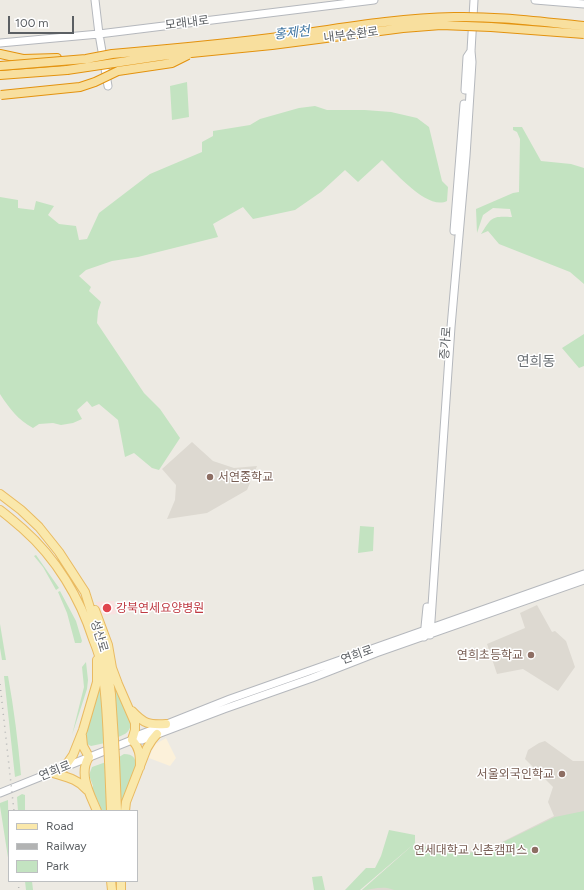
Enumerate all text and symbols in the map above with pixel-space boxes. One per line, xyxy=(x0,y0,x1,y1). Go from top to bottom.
scale bar xyxy=(10,8,76,34)
street label: 모래내로 xyxy=(164,13,210,33)
text: 100 m xyxy=(15,16,49,30)
water label: 홍제천 xyxy=(273,23,311,43)
street label: 내부순환로 xyxy=(323,24,379,46)
street label: 증가로 xyxy=(438,326,454,360)
district label: 연희동 xyxy=(517,354,555,370)
place label: 서연중학교 xyxy=(218,470,273,484)
marker: 서연중학교 xyxy=(205,472,215,482)
place label: 강북연세요양병원 xyxy=(116,601,204,615)
marker: 강북연세요양병원 xyxy=(101,602,113,614)
street label: 성산로 xyxy=(87,618,111,654)
street label: 연희로 xyxy=(339,643,375,667)
place label: 연희초등학교 xyxy=(457,648,523,662)
marker: 연희초등학교 xyxy=(526,650,536,660)
street label: 연희로 xyxy=(37,758,73,784)
place label: 서울외국인학교 xyxy=(477,767,554,781)
marker: 서울외국인학교 xyxy=(557,769,567,779)
legend xyxy=(8,810,138,882)
text: Road xyxy=(46,819,74,833)
text: Railway xyxy=(46,839,87,853)
place label: 연세대학교 신촌캠퍼스 xyxy=(414,843,527,857)
marker: 연세대학교 신촌캠퍼스 xyxy=(530,845,540,855)
text: Park xyxy=(46,859,69,873)

